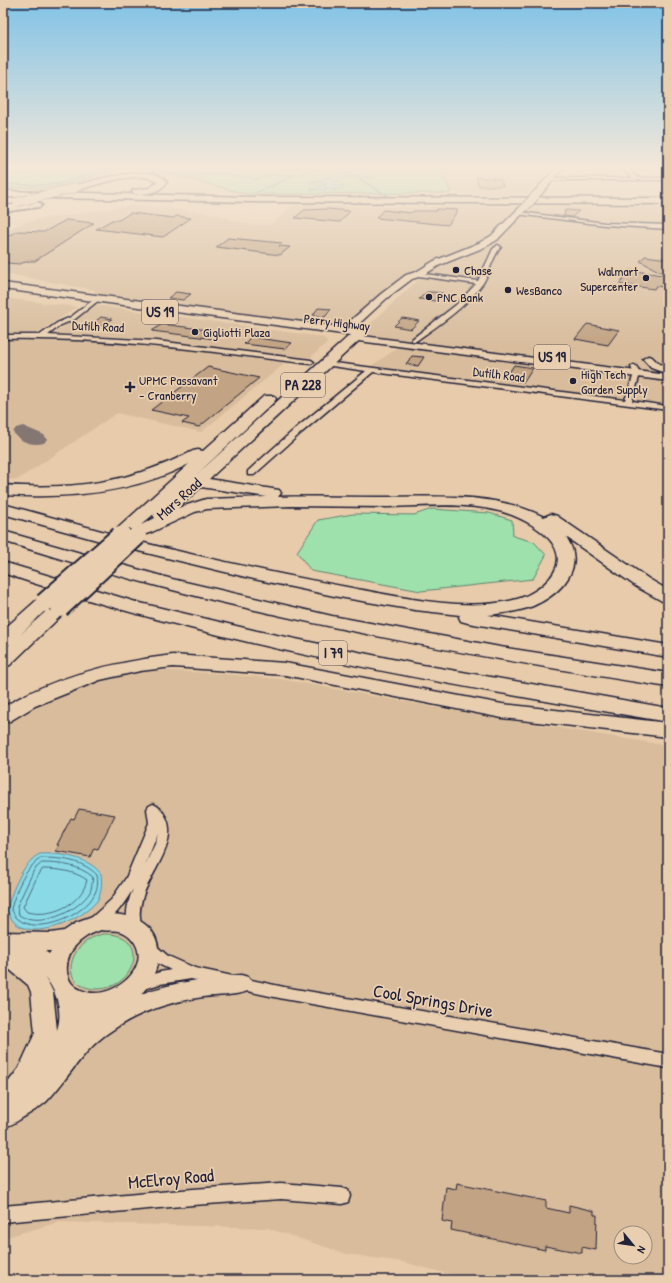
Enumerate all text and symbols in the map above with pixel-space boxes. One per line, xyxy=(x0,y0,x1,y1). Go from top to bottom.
place label: Chase xyxy=(464,261,492,279)
place label: Walmart Supercenter xyxy=(580,262,639,295)
marker: Chase xyxy=(451,265,461,275)
marker: Walmart Supercenter xyxy=(641,273,651,283)
place label: WesBanco xyxy=(516,281,562,299)
marker: WesBanco xyxy=(503,285,513,295)
place label: PNC Bank xyxy=(437,288,484,306)
marker: PNC Bank xyxy=(424,292,434,302)
road number: US 19 xyxy=(142,300,178,324)
street label: Perry Highway xyxy=(303,309,372,335)
street label: Dutilh Road xyxy=(72,316,124,336)
place label: Gigliotti Plaza xyxy=(203,323,270,341)
marker: Gigliotti Plaza xyxy=(190,327,200,337)
road number: US 19 xyxy=(534,345,570,369)
street label: Dutilh Road xyxy=(472,362,526,386)
place label: High Tech Garden Supply xyxy=(581,365,648,398)
place label: UPMC Passavant – Cranberry xyxy=(139,371,218,404)
road number: PA 228 xyxy=(281,373,325,397)
marker: High Tech Garden Supply xyxy=(568,376,578,386)
marker: UPMC Passavant – Cranberry xyxy=(124,381,136,393)
street label: Mars Road xyxy=(151,473,206,525)
road number: I 79 xyxy=(319,641,347,665)
street label: Cool Springs Drive xyxy=(371,978,495,1023)
street label: McElroy Road xyxy=(127,1162,215,1195)
north arrow xyxy=(613,1225,653,1265)
text: N xyxy=(634,1244,649,1256)

